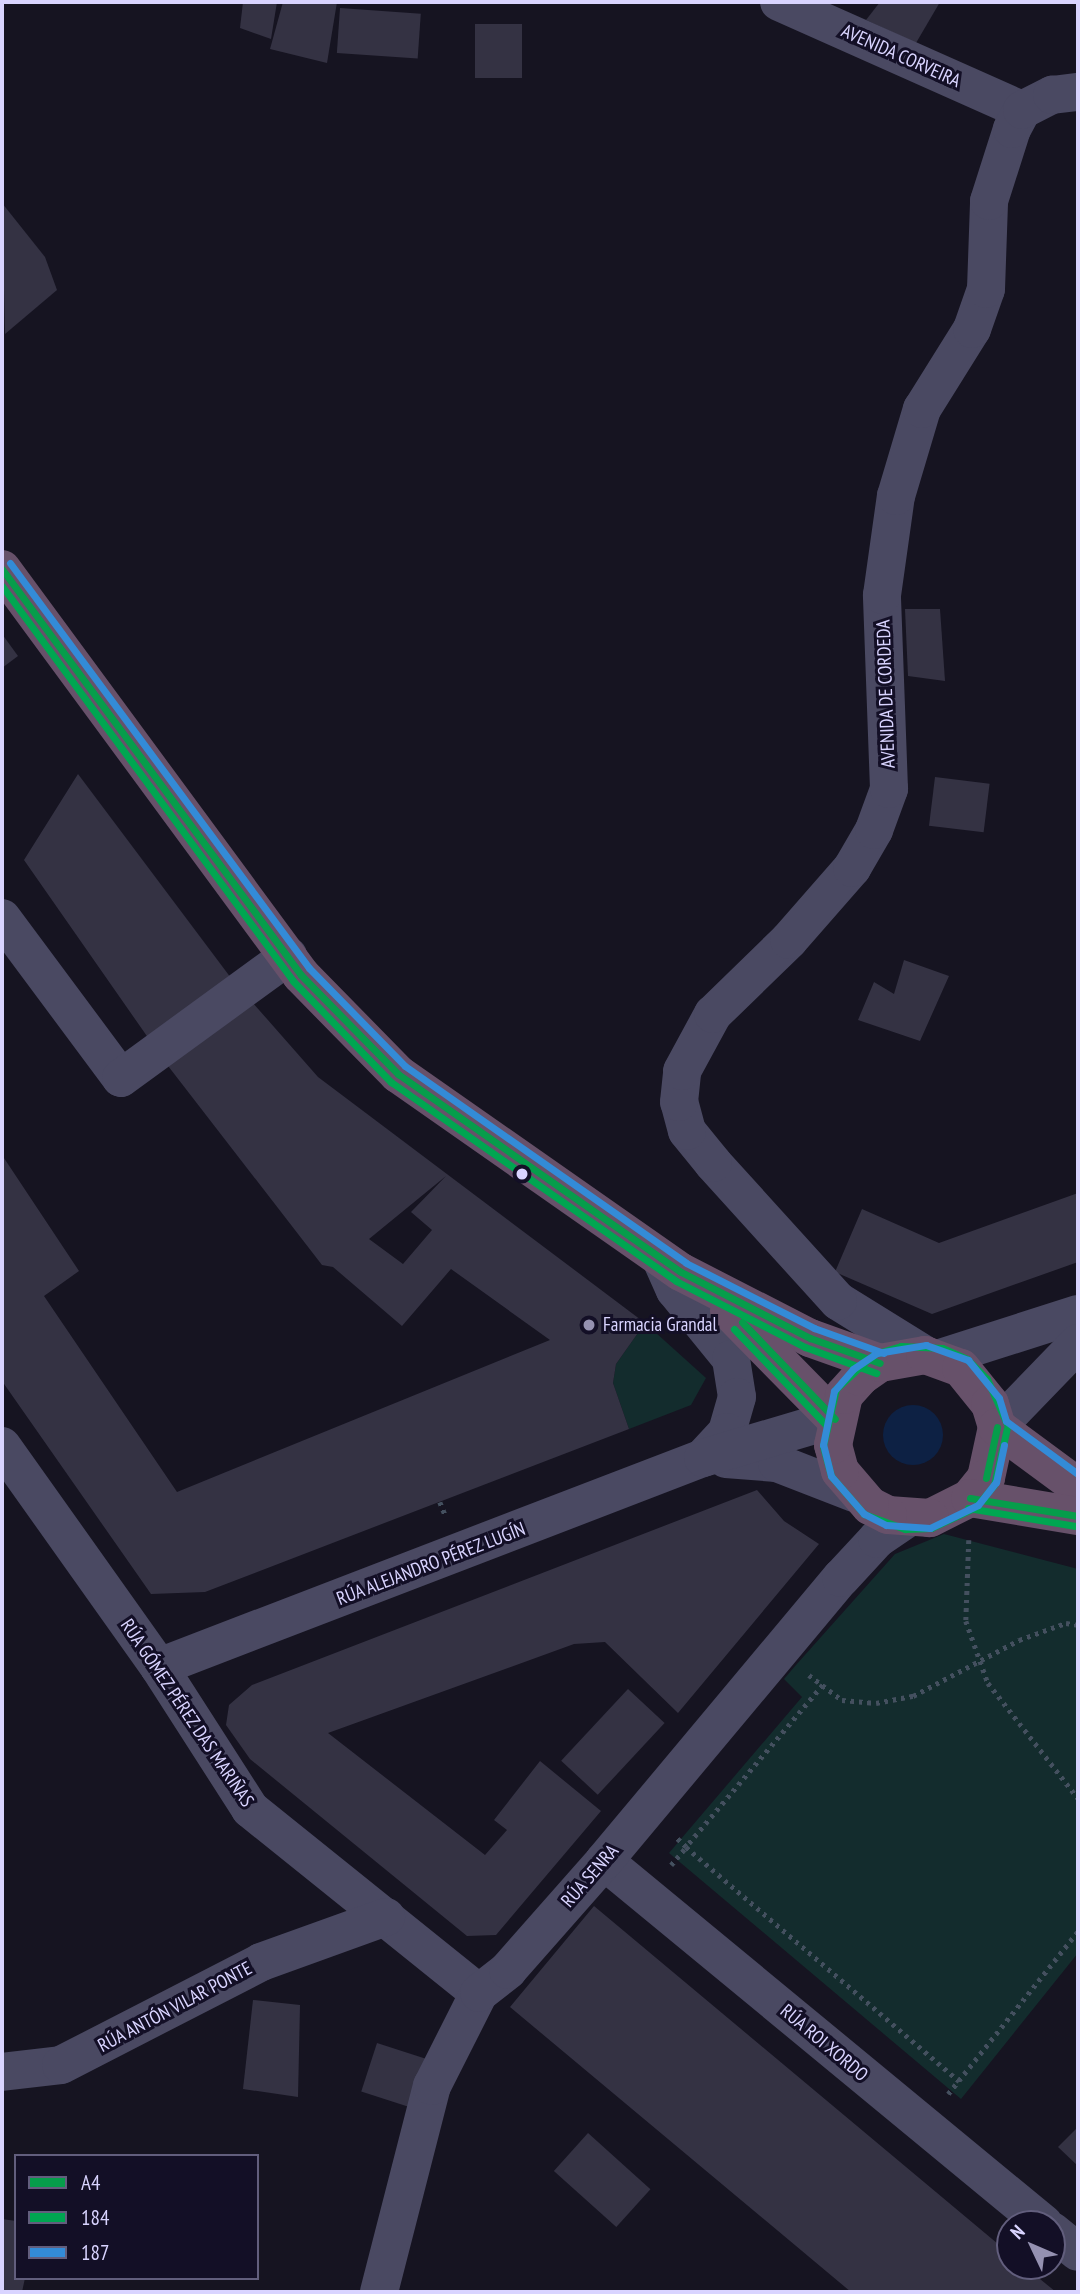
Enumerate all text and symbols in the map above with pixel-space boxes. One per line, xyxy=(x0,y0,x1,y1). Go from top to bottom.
street label: AVENIDA CORVEIRA xyxy=(838,19,964,93)
street label: AVENIDA DE CORDEDA xyxy=(872,619,900,769)
unlabelled marker xyxy=(515,1167,529,1181)
place label: Farmacia Grandal xyxy=(603,1314,717,1336)
marker: Farmacia Grandal xyxy=(581,1317,597,1333)
street label: RÚA ALEJANDRO PÉREZ LUGÍN xyxy=(333,1517,529,1611)
street label: RÚA GÓMEZ PÉREZ DAS MARIÑAS xyxy=(115,1614,259,1812)
street label: RÚA SENRA xyxy=(556,1840,624,1912)
street label: RÚA ANTÓN VILAR PONTE xyxy=(93,1956,257,2058)
street label: RÚA ROI XORDO xyxy=(775,1999,873,2087)
legend xyxy=(14,2154,259,2280)
text: A4 xyxy=(81,2169,100,2196)
text: 184 xyxy=(81,2204,109,2231)
north arrow xyxy=(996,2210,1066,2280)
text: N xyxy=(1005,2220,1030,2244)
text: 187 xyxy=(81,2239,109,2266)

